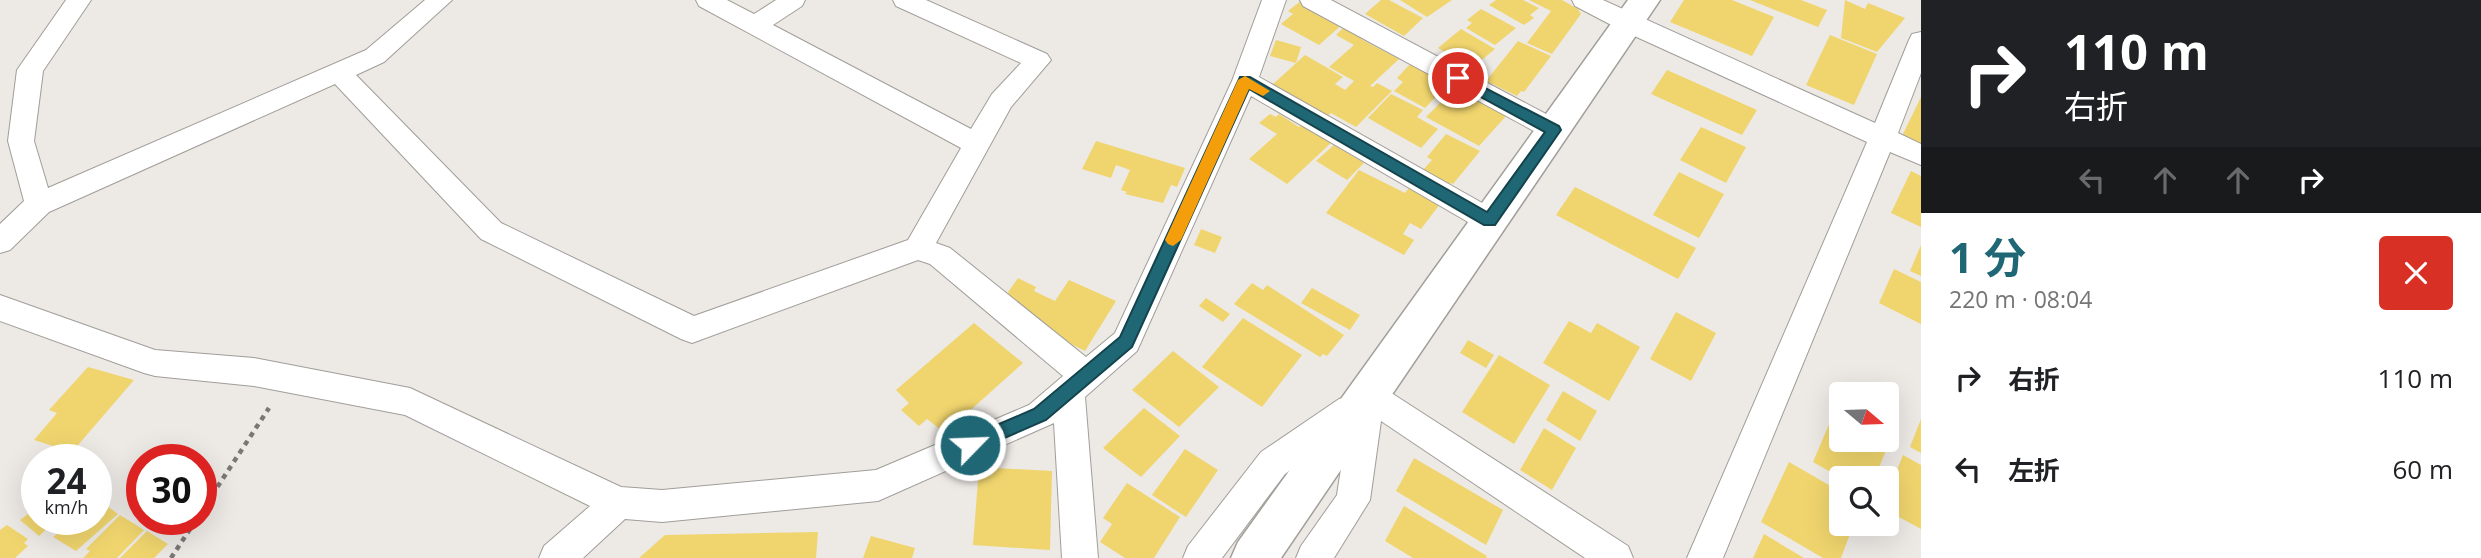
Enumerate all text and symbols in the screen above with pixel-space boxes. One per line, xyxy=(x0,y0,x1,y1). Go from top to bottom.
text: 110 m xyxy=(2064,18,2209,84)
icon: right xyxy=(1949,28,2040,119)
pin xyxy=(1428,48,1488,108)
icon: arrive xyxy=(1439,59,1477,97)
text: 右折 xyxy=(2064,84,2128,127)
icon: left xyxy=(2073,161,2111,199)
icon: ahead xyxy=(2146,161,2184,199)
icon: ahead xyxy=(2219,161,2257,199)
icon: right xyxy=(2292,161,2330,199)
text: 1 分 xyxy=(1949,228,2026,285)
button: close xyxy=(2379,236,2453,310)
text: 220 m · 08:04 xyxy=(1949,283,2092,315)
icon: right xyxy=(1949,359,1987,397)
text: 110 m xyxy=(2378,360,2453,396)
text: 右折 xyxy=(2008,361,2060,397)
north arrow xyxy=(1829,382,1899,452)
map controls xyxy=(1829,382,1899,536)
position arrow xyxy=(933,408,1007,482)
speed limit sign: 30 xyxy=(126,444,217,535)
icon: left xyxy=(1949,450,1987,488)
text: 60 m xyxy=(2392,451,2453,487)
text: 左折 xyxy=(2008,452,2060,488)
text: 24 xyxy=(46,457,87,504)
button: search xyxy=(1829,466,1899,536)
text: km/h xyxy=(45,495,88,519)

